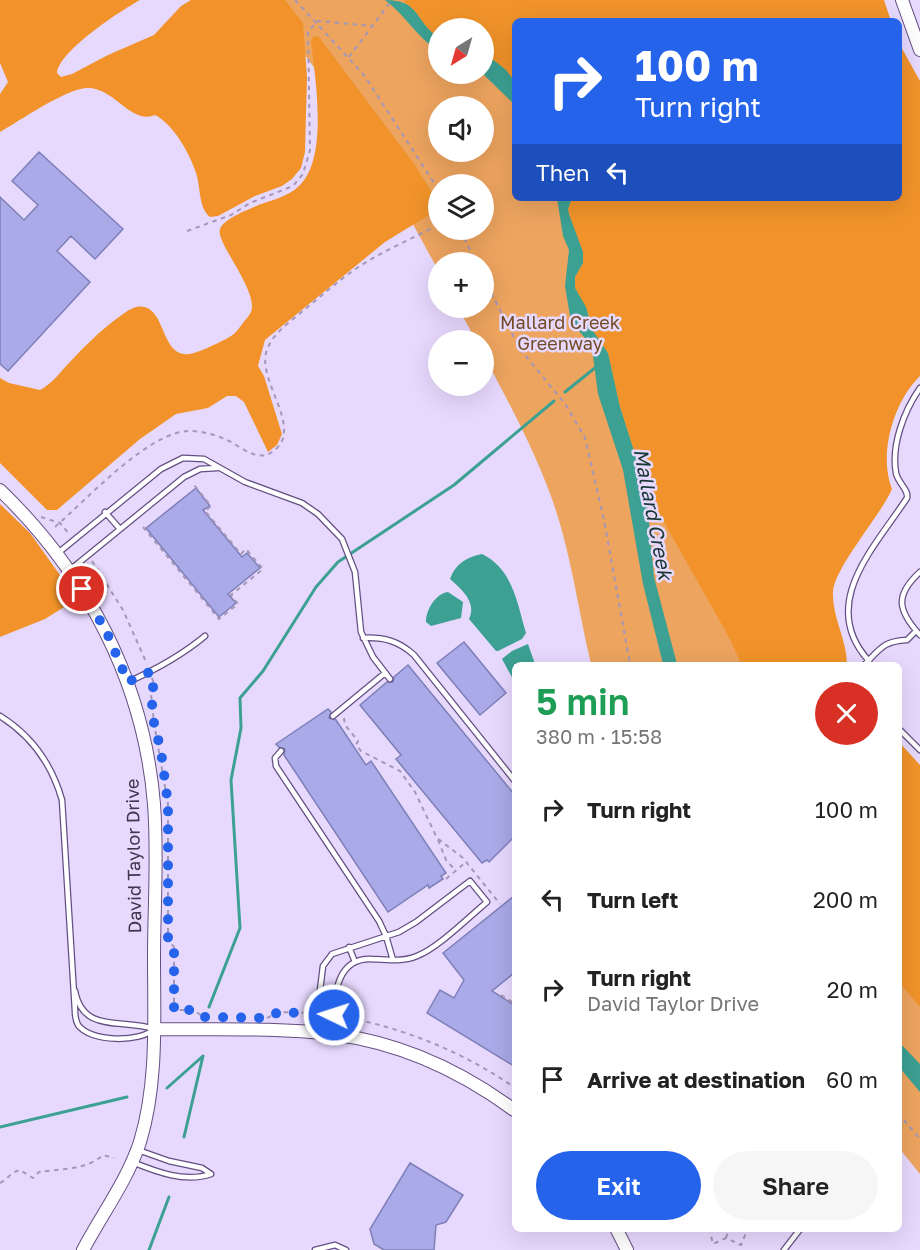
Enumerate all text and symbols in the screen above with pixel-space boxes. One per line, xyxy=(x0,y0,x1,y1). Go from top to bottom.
north arrow xyxy=(428,18,494,84)
map controls xyxy=(428,18,494,396)
text: 100 m xyxy=(635,40,758,90)
icon: right xyxy=(536,42,614,120)
text: Turn right xyxy=(635,91,761,123)
button: sound xyxy=(428,96,494,162)
icon: left xyxy=(601,156,634,189)
text: Then xyxy=(536,159,589,186)
button: layers xyxy=(428,174,494,240)
button: + xyxy=(428,252,494,318)
park label: Mallard Creek Greenway xyxy=(500,311,620,354)
button: − xyxy=(428,330,494,396)
water label: Mallard Creek xyxy=(629,446,679,584)
pin xyxy=(56,563,107,614)
icon: arrive xyxy=(65,572,98,605)
text: 5 min xyxy=(536,680,630,723)
button: close xyxy=(815,682,878,745)
text: 380 m · 15:58 xyxy=(536,724,662,748)
street label: David Taylor Drive xyxy=(121,778,145,934)
icon: right xyxy=(536,793,569,826)
text: Turn right xyxy=(587,796,691,823)
text: 100 m xyxy=(815,796,878,823)
icon: left xyxy=(536,883,569,916)
text: Turn left xyxy=(587,886,678,913)
text: 200 m xyxy=(813,886,878,913)
text: Turn right xyxy=(587,964,691,991)
icon: right xyxy=(536,973,569,1006)
text: 20 m xyxy=(827,976,878,1003)
position arrow xyxy=(302,983,366,1047)
text: David Taylor Drive xyxy=(587,991,759,1015)
icon: arrive xyxy=(536,1063,569,1096)
text: Arrive at destination xyxy=(587,1066,805,1093)
text: 60 m xyxy=(826,1066,878,1093)
button: Exit xyxy=(536,1151,701,1220)
button: Share xyxy=(713,1151,878,1220)

